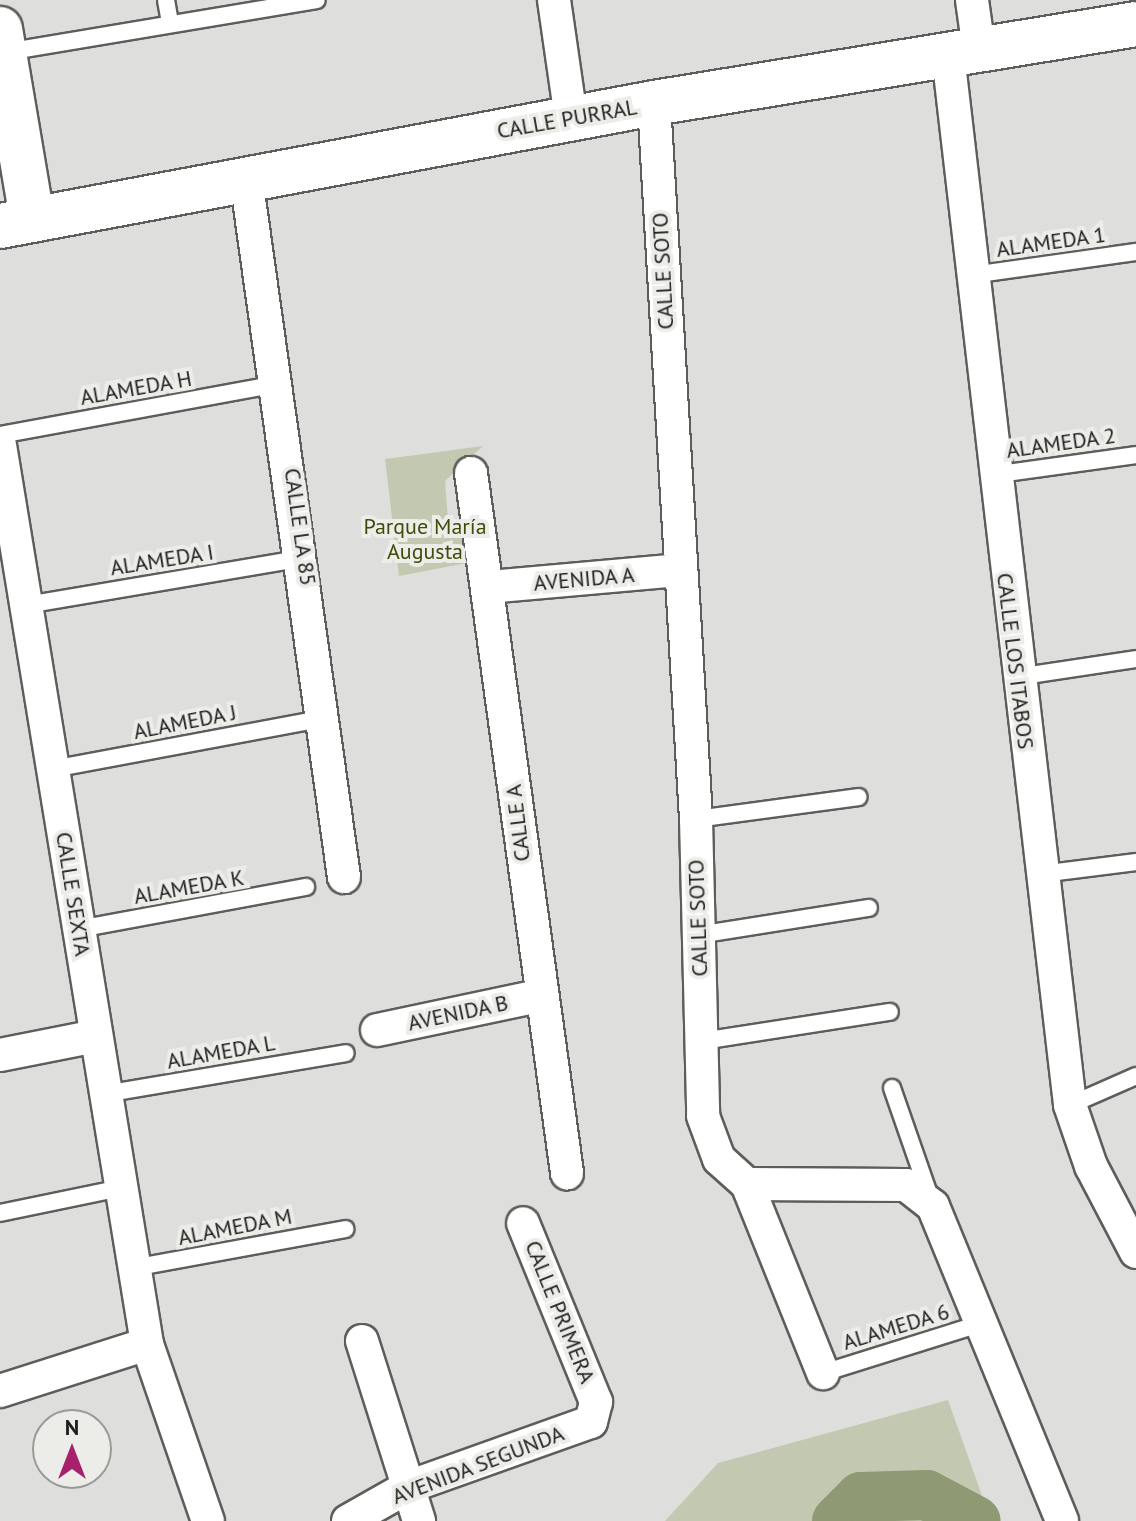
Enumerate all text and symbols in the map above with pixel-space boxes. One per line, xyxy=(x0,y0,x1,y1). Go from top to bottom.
street label: CALLE PURRAL xyxy=(495,94,639,144)
street label: CALLE SOTO xyxy=(647,212,679,330)
street label: ALAMEDA 1 xyxy=(994,221,1108,263)
street label: ALAMEDA H xyxy=(78,365,194,411)
street label: ALAMEDA 2 xyxy=(1004,422,1118,464)
street label: CALLE LA 85 xyxy=(279,466,321,588)
park label: Parque María Augusta xyxy=(363,513,487,564)
street label: ALAMEDA I xyxy=(108,539,216,581)
street label: AVENIDA A xyxy=(532,561,636,597)
street label: CALLE LOS ITABOS xyxy=(991,571,1039,751)
street label: ALAMEDA J xyxy=(131,699,239,745)
street label: CALLE A xyxy=(500,783,536,863)
street label: CALLE SEXTA xyxy=(50,830,96,958)
street label: CALLE SOTO xyxy=(683,859,713,977)
street label: ALAMEDA K xyxy=(131,864,247,910)
street label: AVENIDA B xyxy=(405,989,511,1037)
street label: ALAMEDA L xyxy=(164,1029,278,1075)
street label: ALAMEDA M xyxy=(175,1203,295,1251)
street label: CALLE PRIMERA xyxy=(519,1237,601,1387)
street label: ALAMEDA 6 xyxy=(839,1298,953,1356)
north arrow xyxy=(32,1409,112,1489)
text: N xyxy=(65,1413,79,1441)
street label: AVENIDA SEGUNDA xyxy=(388,1420,568,1510)

